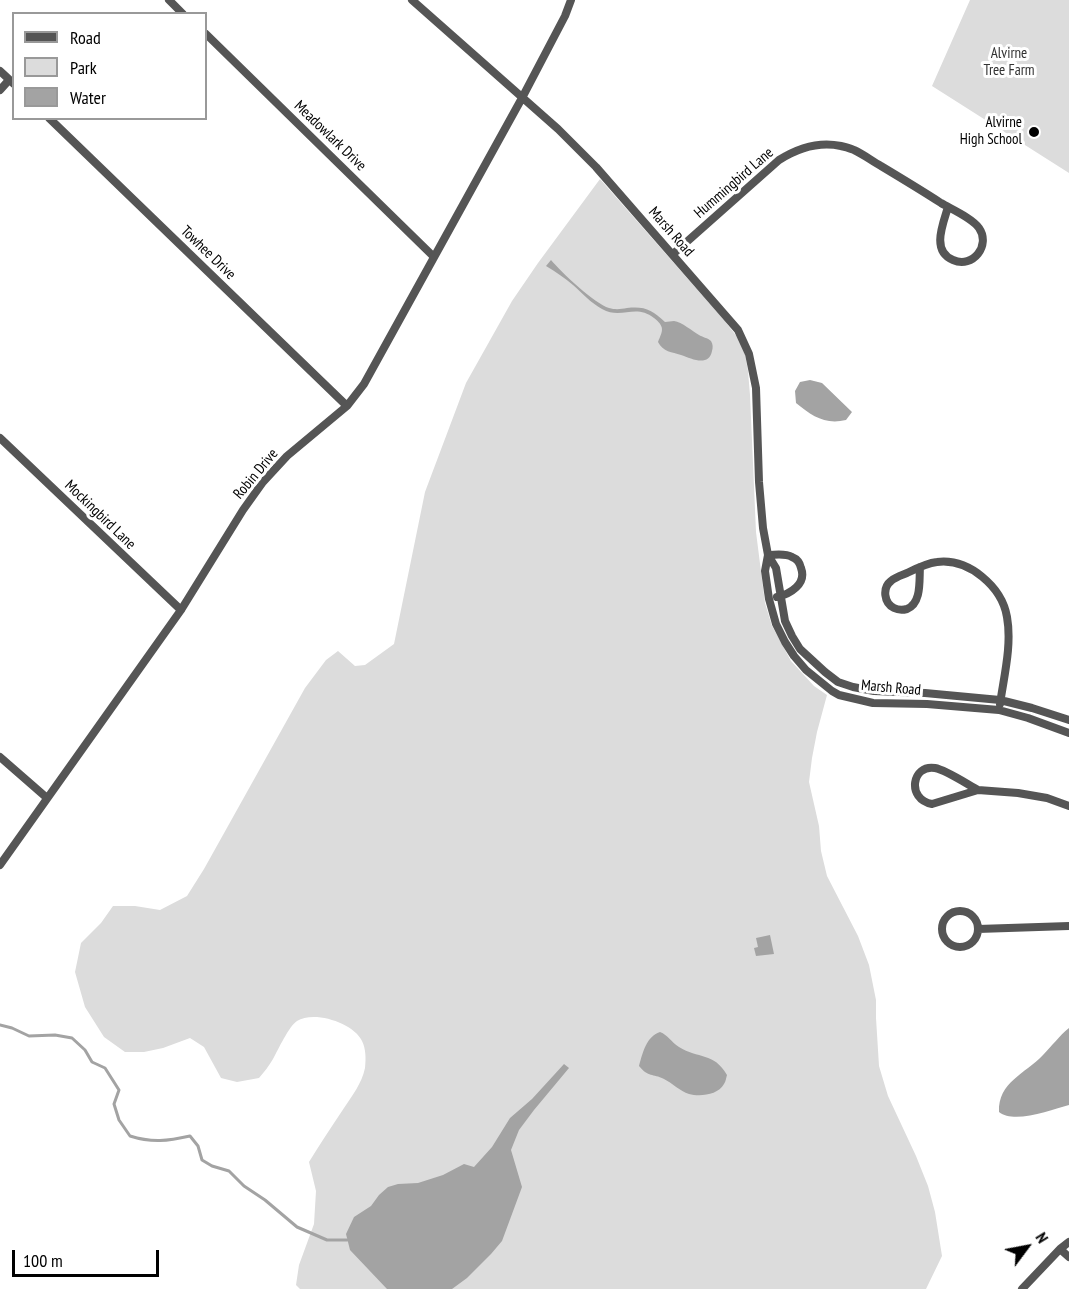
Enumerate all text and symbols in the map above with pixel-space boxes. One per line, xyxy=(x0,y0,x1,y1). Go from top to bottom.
legend xyxy=(12,12,207,120)
text: Road xyxy=(70,26,101,49)
park label: Alvirne Tree Farm xyxy=(983,45,1035,80)
text: Park xyxy=(70,56,97,79)
text: Water xyxy=(70,86,106,109)
street label: Meadowlark Drive xyxy=(290,97,370,175)
place label: Alvirne High School xyxy=(960,114,1022,149)
marker: Alvirne High School xyxy=(1027,125,1041,139)
street label: Hummingbird Lane xyxy=(691,144,777,222)
street label: Marsh Road xyxy=(644,203,698,261)
street label: Towhee Drive xyxy=(177,222,239,284)
street label: Robin Drive xyxy=(230,445,282,503)
street label: Mockingbird Lane xyxy=(61,477,139,553)
street label: Marsh Road xyxy=(860,676,922,700)
north arrow xyxy=(997,1217,1057,1277)
text: N xyxy=(1031,1228,1053,1246)
scale bar xyxy=(15,1238,162,1276)
text: 100 m xyxy=(23,1249,63,1272)

